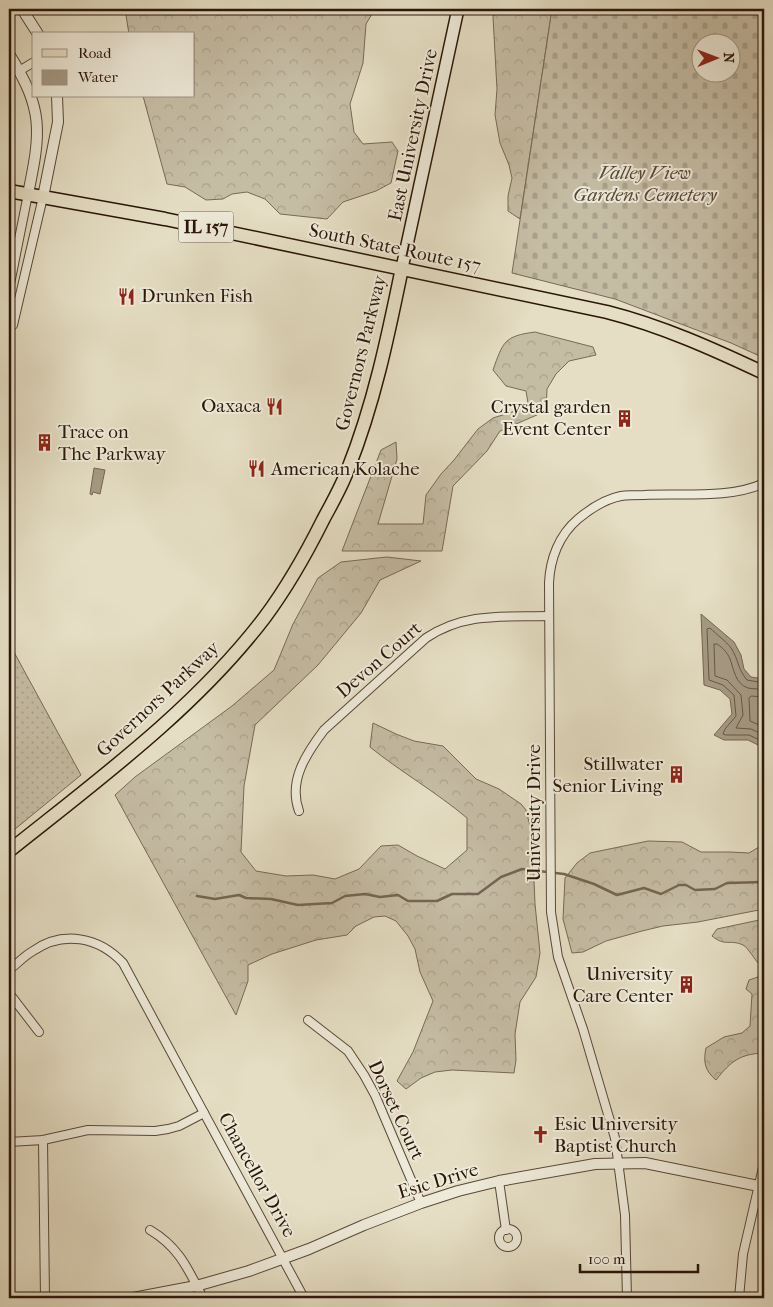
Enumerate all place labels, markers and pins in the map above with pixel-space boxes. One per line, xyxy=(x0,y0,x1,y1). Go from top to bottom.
place label: Drunken Fish xyxy=(141,285,253,307)
restaurant icon: Drunken Fish xyxy=(117,286,137,306)
place label: Oaxaca xyxy=(201,395,261,417)
restaurant icon: Oaxaca xyxy=(265,396,285,416)
place label: Crystal garden Event Center xyxy=(491,396,612,440)
building icon: Crystal garden Event Center xyxy=(615,408,635,428)
place label: Trace on The Parkway xyxy=(58,421,166,465)
building icon: Trace on The Parkway xyxy=(34,433,54,453)
place label: American Kolache xyxy=(270,458,420,480)
restaurant icon: American Kolache xyxy=(247,459,267,479)
place label: Stillwater Senior Living xyxy=(553,753,664,797)
building icon: Stillwater Senior Living xyxy=(667,765,687,785)
place label: University Care Center xyxy=(573,963,674,1007)
building icon: University Care Center xyxy=(677,975,697,995)
place label: Esic University Baptist Church xyxy=(554,1113,679,1157)
church icon: Esic University Baptist Church xyxy=(530,1125,550,1145)

